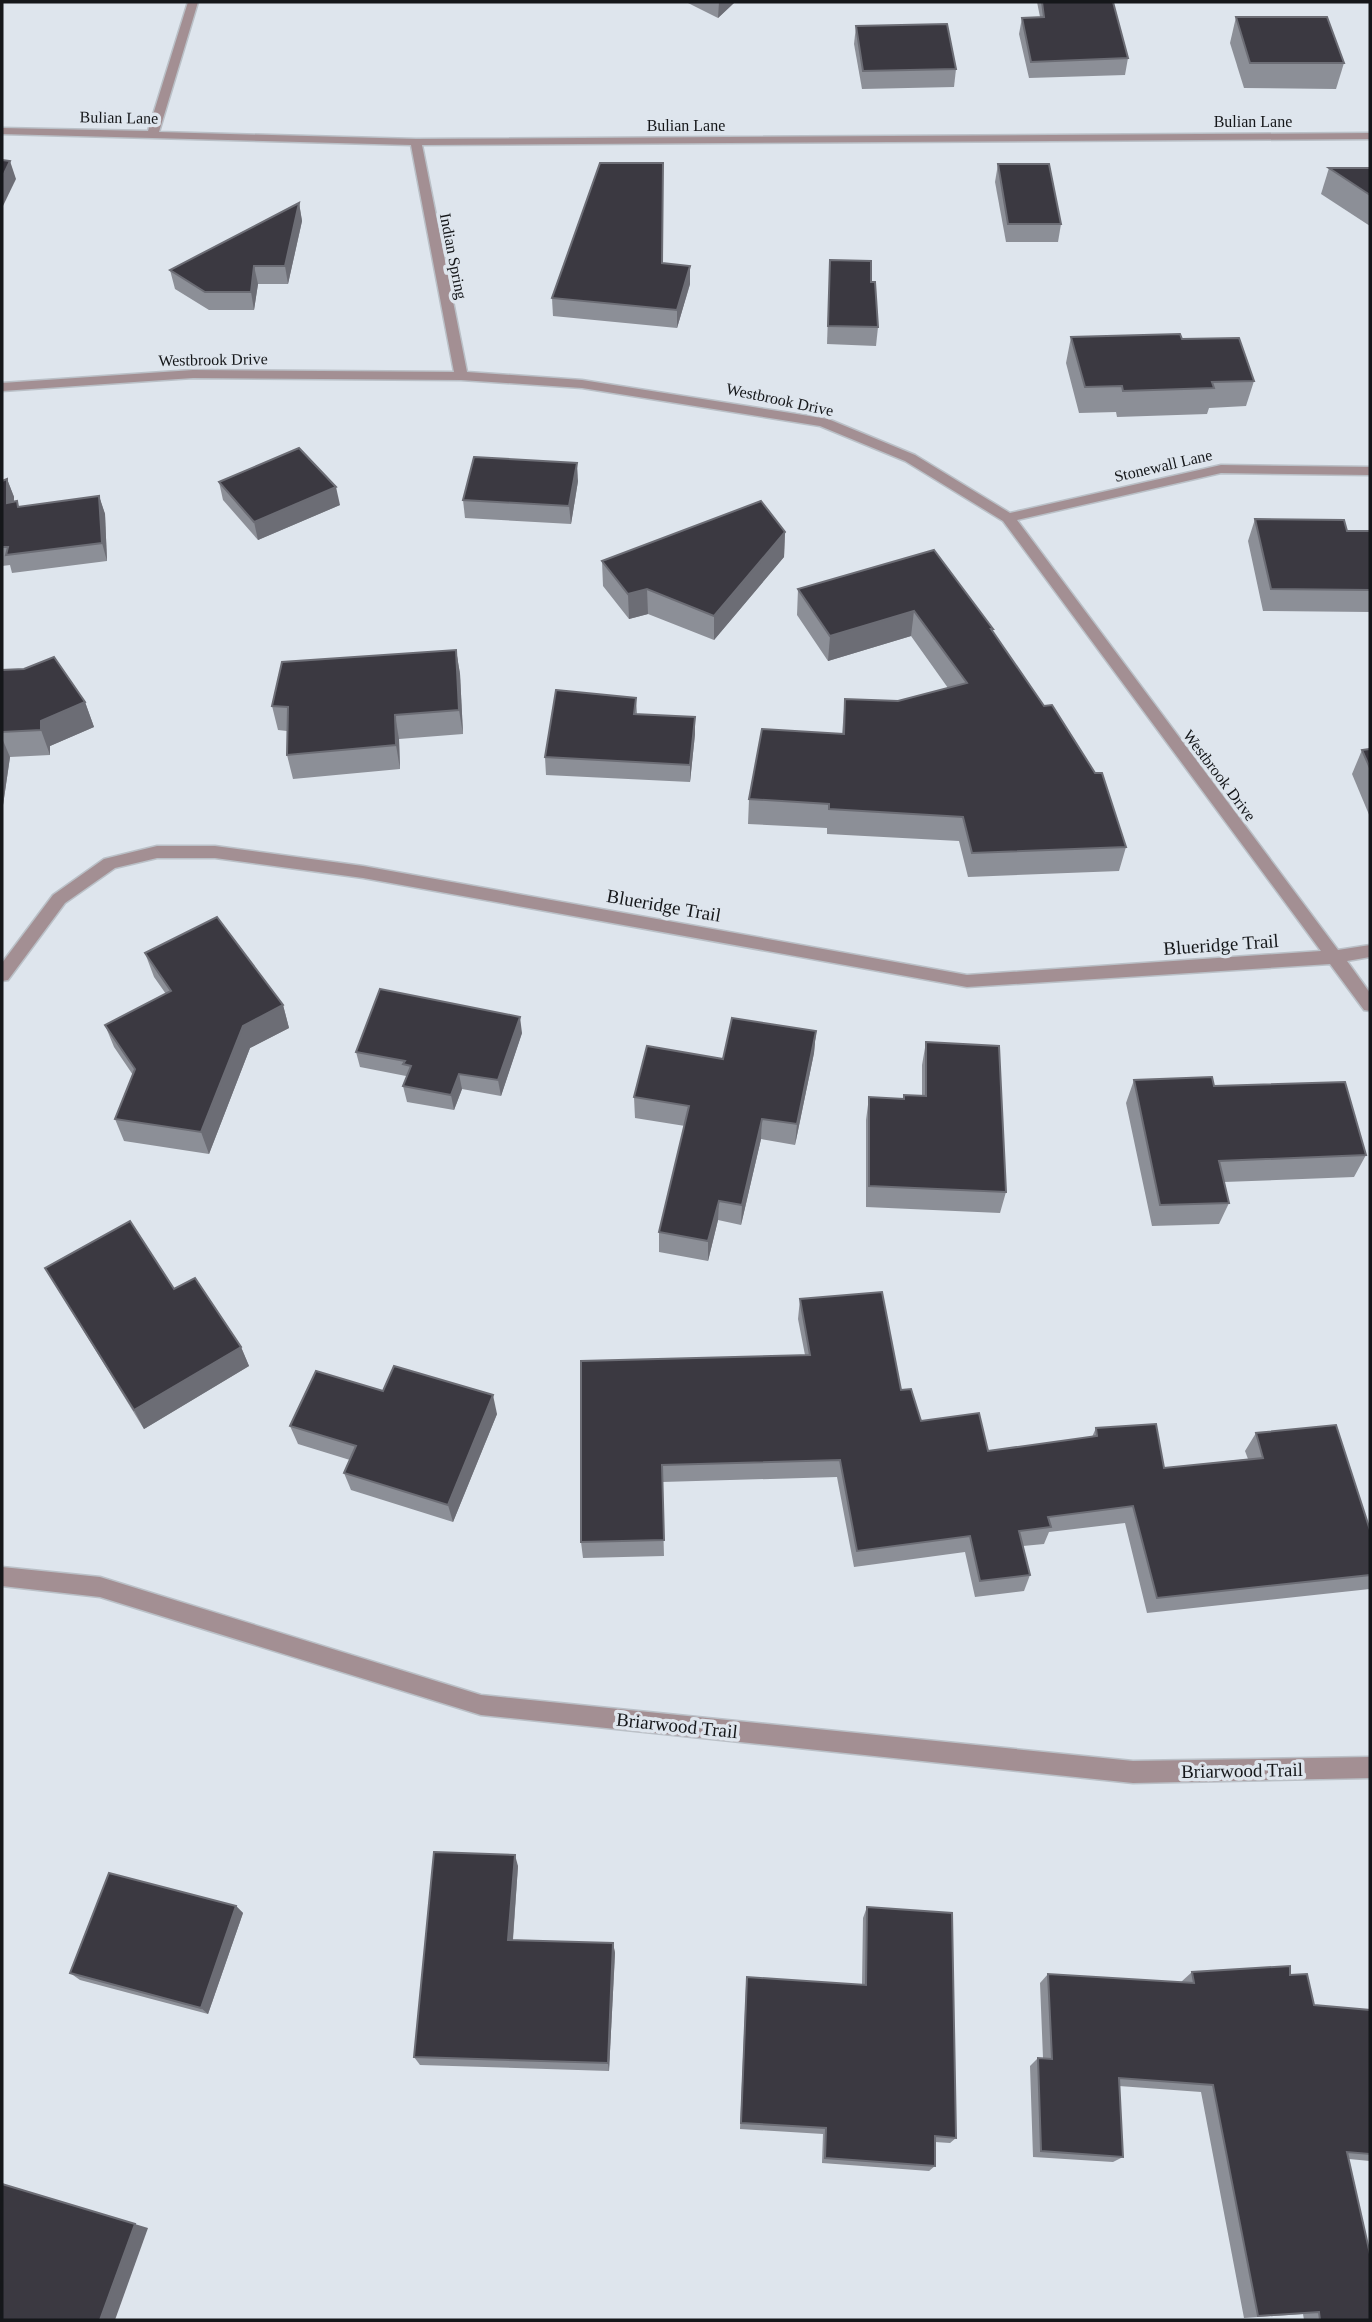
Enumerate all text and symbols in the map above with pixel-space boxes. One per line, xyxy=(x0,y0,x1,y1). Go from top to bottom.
street label: Bulian Lane xyxy=(80,108,158,127)
street label: Bulian Lane xyxy=(1214,113,1292,130)
street label: Bulian Lane xyxy=(647,117,725,134)
street label: Indian Spring xyxy=(436,212,470,301)
street label: Westbrook Drive xyxy=(158,350,268,369)
street label: Westbrook Drive xyxy=(725,380,835,419)
street label: Stonewall Lane xyxy=(1112,446,1214,485)
street label: Westbrook Drive xyxy=(1180,727,1259,824)
street label: Blueridge Trail xyxy=(605,885,723,926)
street label: Blueridge Trail xyxy=(1163,930,1279,959)
street label: Briarwood Trail xyxy=(615,1709,739,1742)
street label: Briarwood Trail xyxy=(1181,1759,1303,1782)

